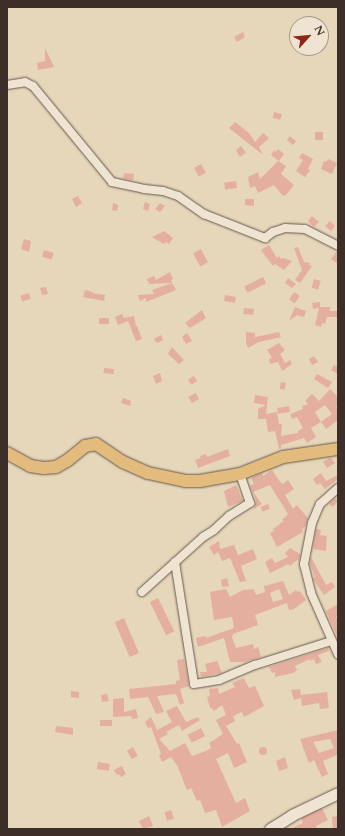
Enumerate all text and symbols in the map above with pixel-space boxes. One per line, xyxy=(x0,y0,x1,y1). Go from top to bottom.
north arrow xyxy=(289,16,329,56)
text: N xyxy=(310,23,328,38)

